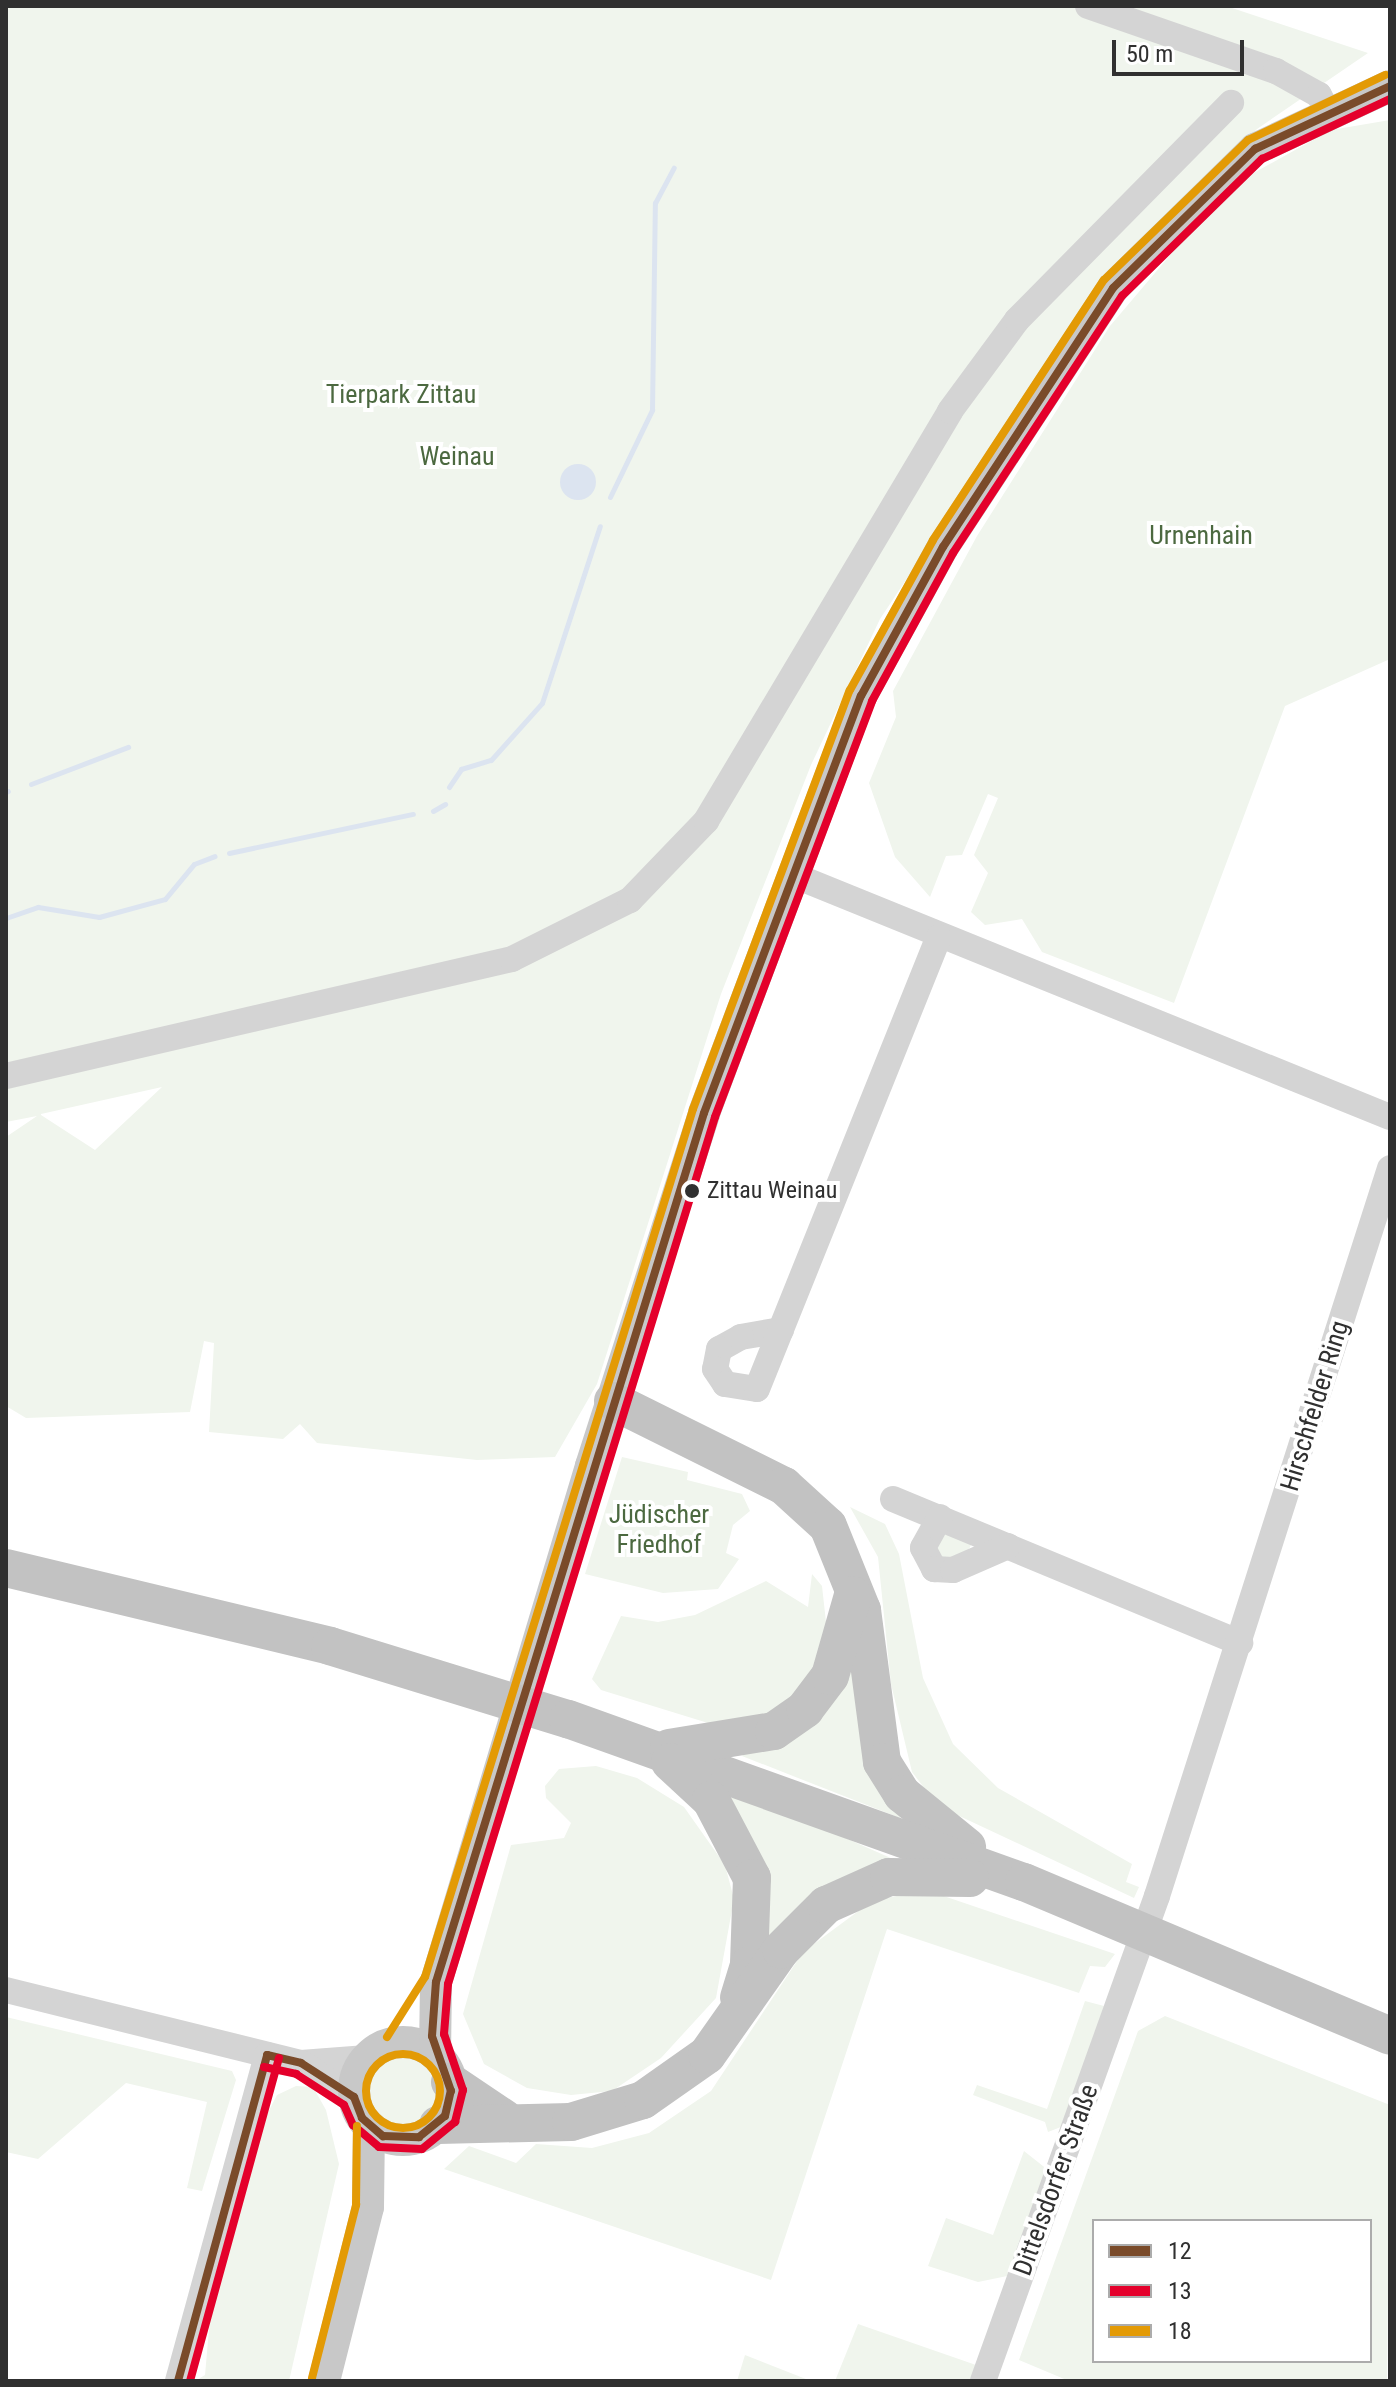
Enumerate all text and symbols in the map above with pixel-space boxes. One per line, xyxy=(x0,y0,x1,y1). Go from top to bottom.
scale bar xyxy=(1116,24,1248,74)
text: 50 m xyxy=(1126,40,1173,68)
park label: Tierpark Zittau xyxy=(326,379,476,411)
park label: Weinau xyxy=(419,441,495,473)
park label: Urnenhain xyxy=(1149,520,1253,552)
place label: Zittau Weinau xyxy=(707,1177,837,1205)
marker: Zittau Weinau xyxy=(684,1183,700,1199)
street label: Hirschfelder Ring xyxy=(1274,1317,1356,1495)
park label: Jüdischer Friedhof xyxy=(609,1499,709,1560)
street label: Dittelsdorfer Straße xyxy=(1007,2080,1105,2280)
legend xyxy=(1092,2219,1372,2363)
text: 12 xyxy=(1168,2237,1192,2265)
text: 13 xyxy=(1168,2277,1192,2305)
text: 18 xyxy=(1168,2317,1192,2345)

